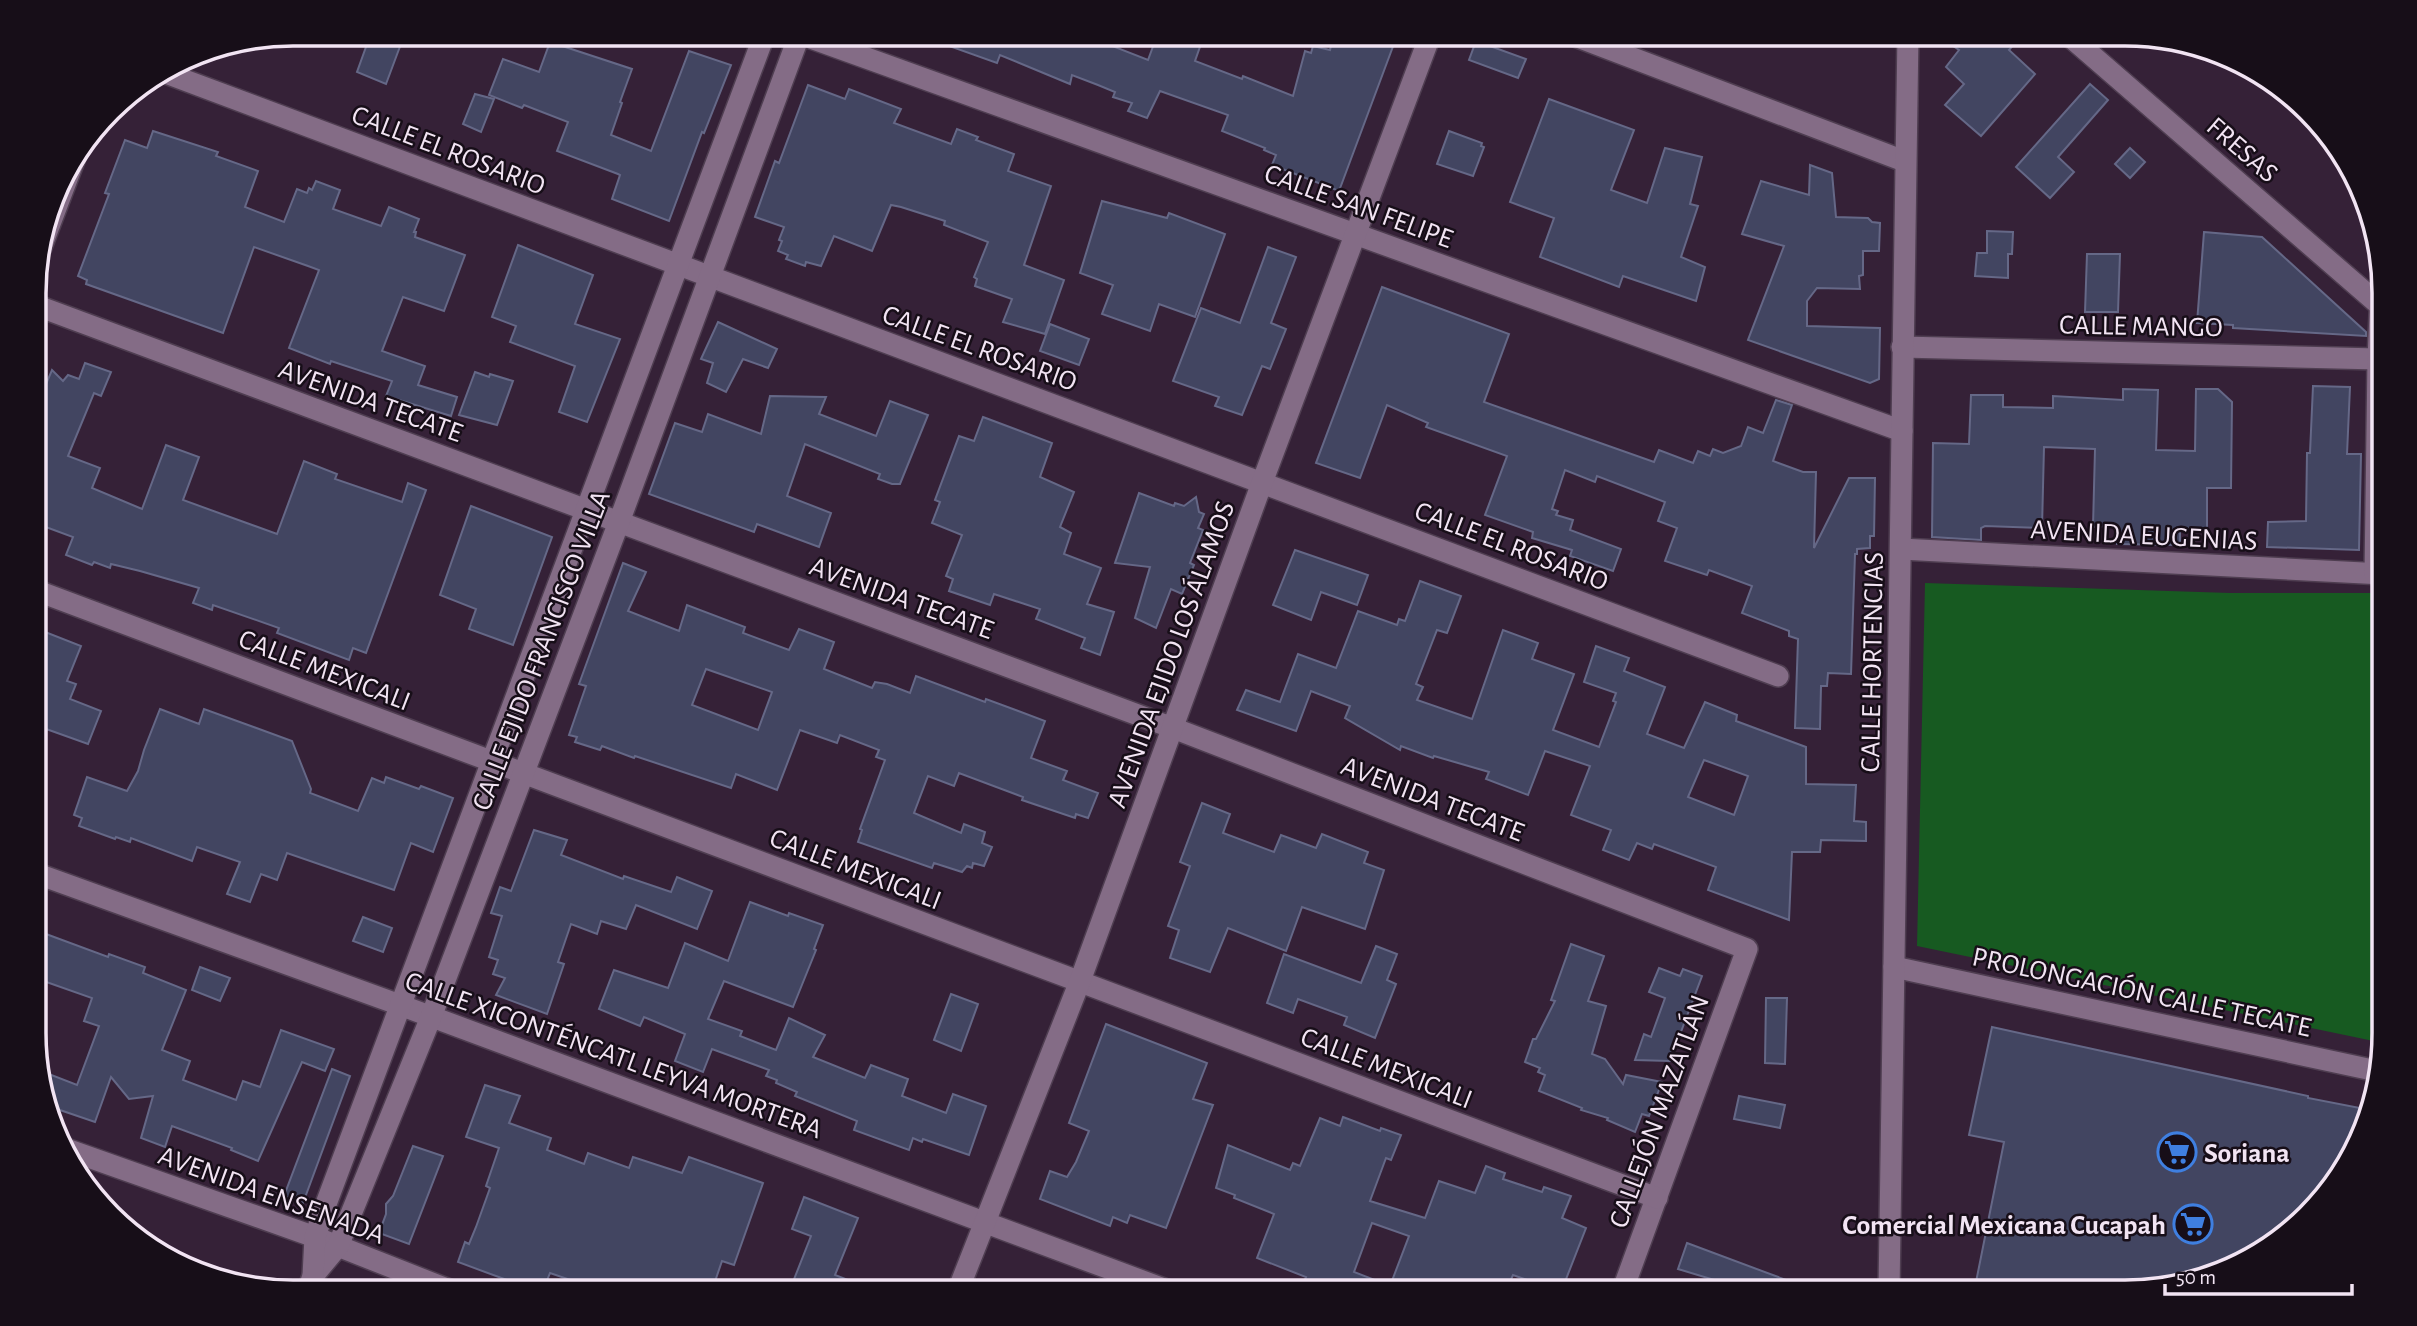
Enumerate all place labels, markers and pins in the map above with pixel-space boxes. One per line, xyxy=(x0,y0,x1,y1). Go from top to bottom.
supermarket icon: Soriana xyxy=(2156,1131,2198,1173)
place label: Soriana xyxy=(2204,1140,2290,1168)
supermarket icon: Comercial Mexicana Cucapah xyxy=(2172,1203,2214,1245)
place label: Comercial Mexicana Cucapah xyxy=(1842,1212,2166,1240)

